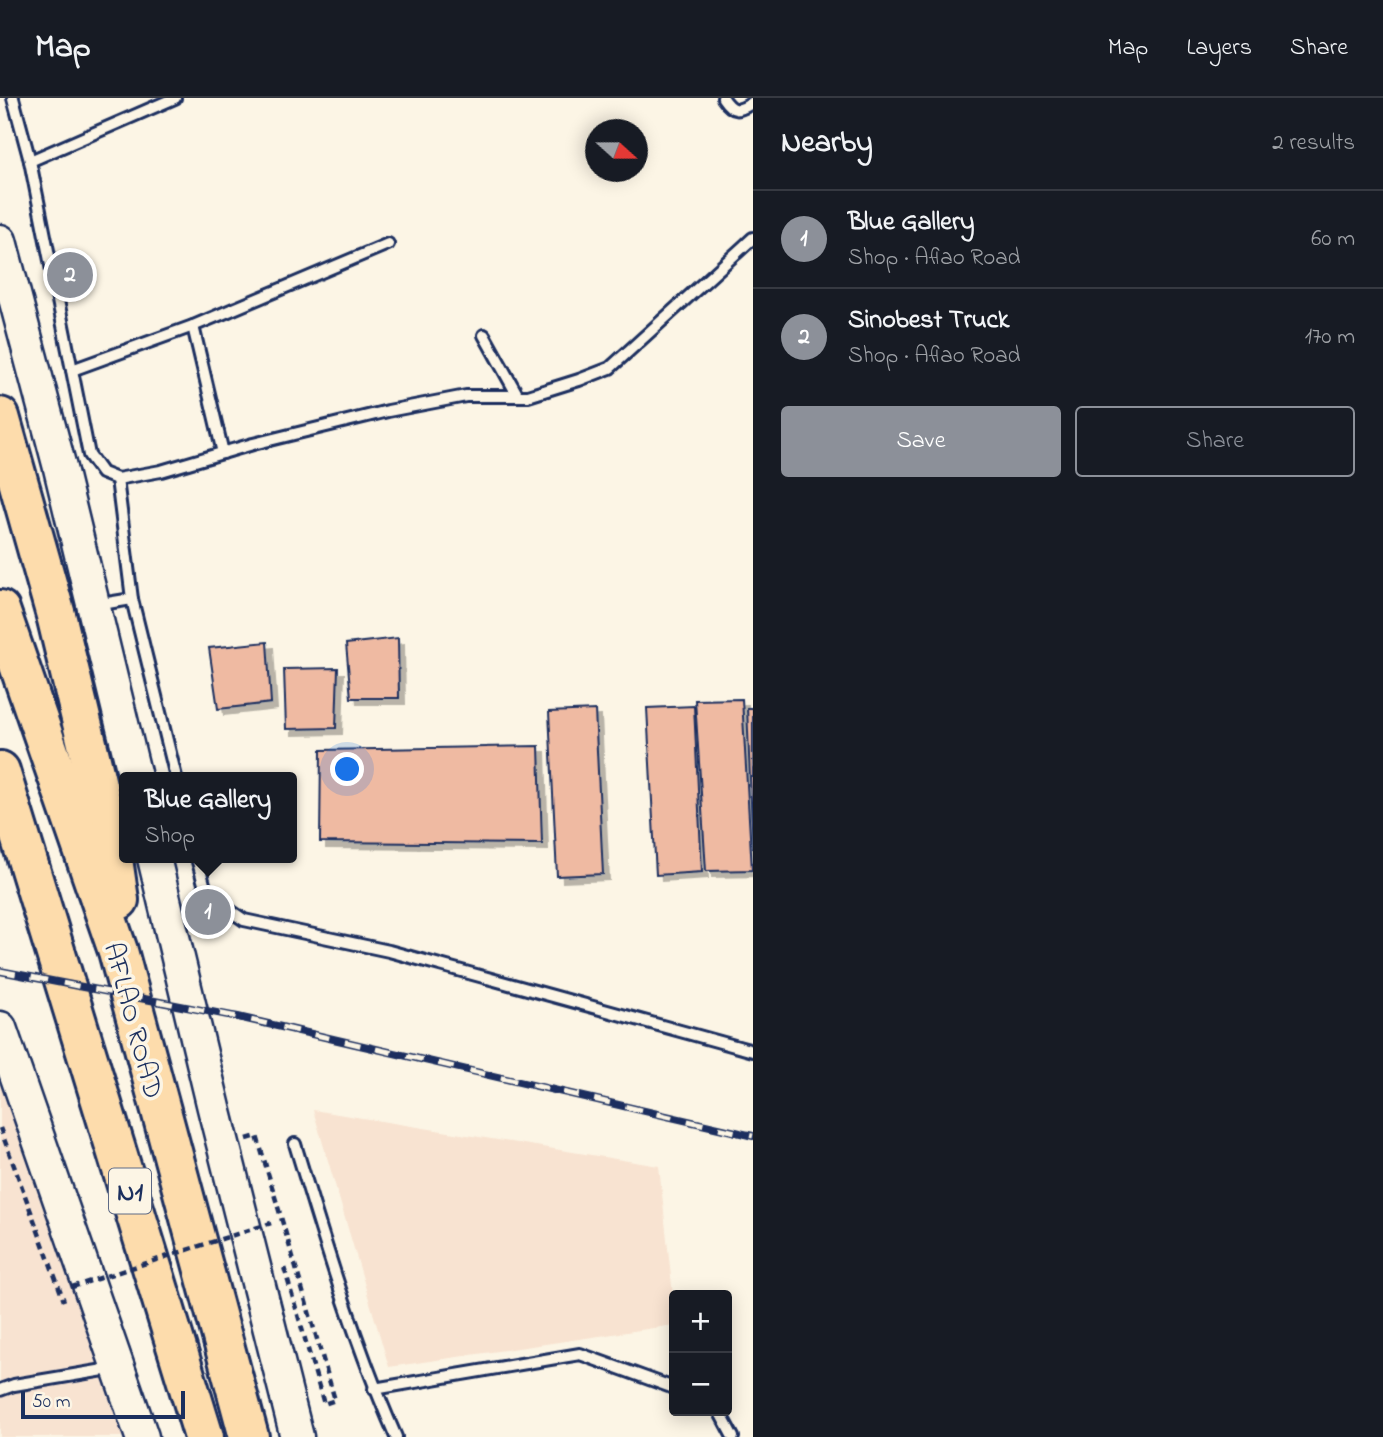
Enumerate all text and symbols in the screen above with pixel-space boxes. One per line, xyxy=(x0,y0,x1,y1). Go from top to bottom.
text: Map xyxy=(35,24,91,72)
text: Map xyxy=(1108,31,1148,66)
text: Layers xyxy=(1186,31,1252,66)
text: Share xyxy=(1290,31,1348,66)
north arrow xyxy=(585,119,648,182)
text: Nearby xyxy=(781,122,873,166)
text: 2 results xyxy=(1272,127,1355,160)
text: Blue Gallery xyxy=(848,204,975,242)
text: 1 xyxy=(800,223,808,256)
text: 60 m xyxy=(1311,223,1355,256)
text: Shop · Aflao Road xyxy=(848,242,1020,275)
pin: 2 xyxy=(47,249,93,301)
text: Sinobest Truck xyxy=(848,302,1009,340)
text: 2 xyxy=(798,321,810,354)
text: 170 m xyxy=(1305,321,1355,354)
text: Shop · Aflao Road xyxy=(848,340,1020,373)
button: Save xyxy=(781,406,1061,477)
button: Share xyxy=(1075,406,1355,477)
your location xyxy=(330,752,364,786)
popup xyxy=(119,772,297,863)
text: Blue Gallery xyxy=(145,782,271,820)
text: Shop xyxy=(145,820,195,853)
pin: 1 xyxy=(185,886,231,938)
street label: AFLAO ROAD xyxy=(91,938,172,1104)
road number: N1 xyxy=(109,1168,151,1214)
map controls xyxy=(669,1290,732,1416)
button: + xyxy=(669,1290,732,1353)
button: − xyxy=(669,1353,732,1416)
scale bar xyxy=(21,1388,186,1420)
text: 50 m xyxy=(32,1389,71,1416)

